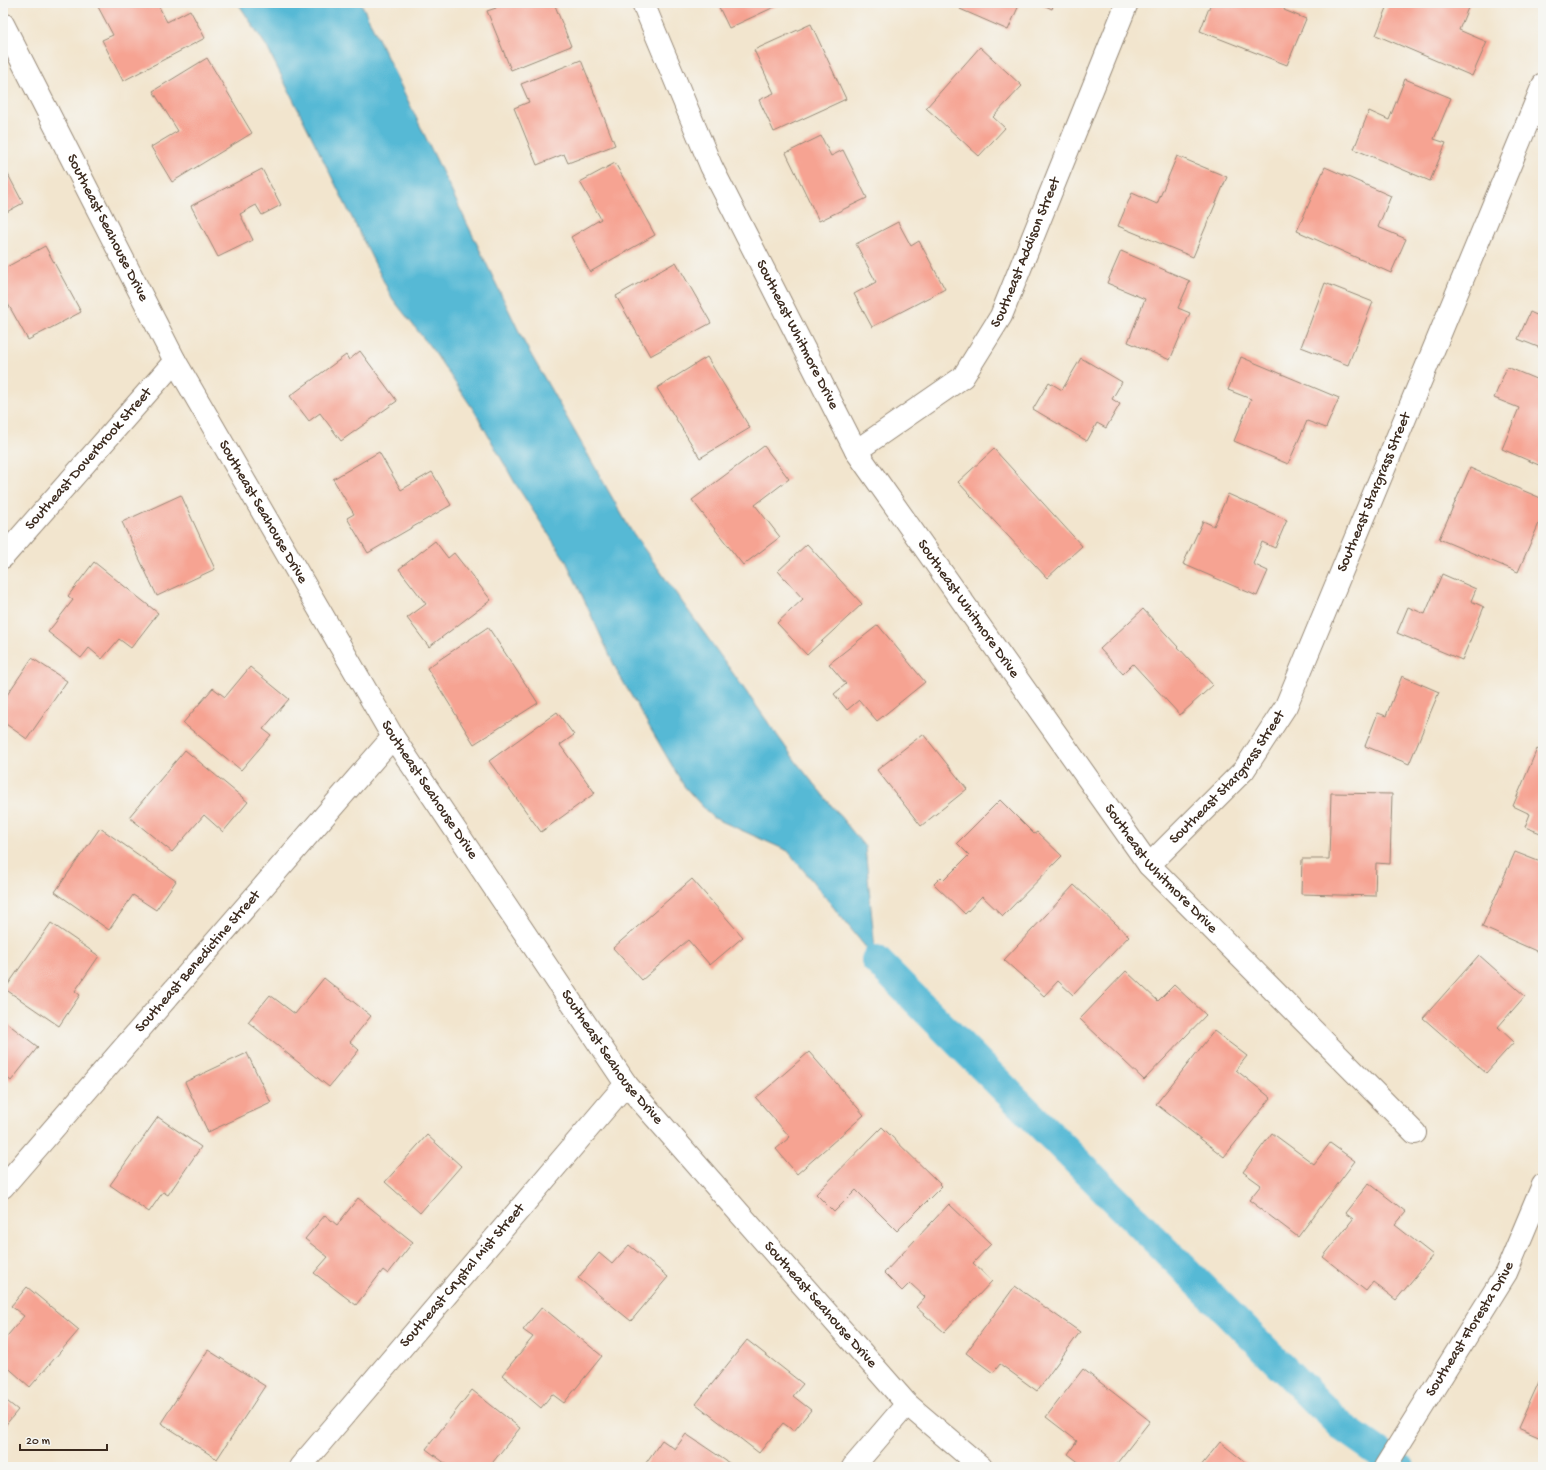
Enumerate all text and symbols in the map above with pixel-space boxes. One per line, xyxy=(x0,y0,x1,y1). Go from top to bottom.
street label: Southeast Seahouse Drive xyxy=(62,151,152,305)
street label: Southeast Addison Street xyxy=(987,173,1066,331)
street label: Southeast Whitmore Drive xyxy=(751,257,842,413)
street label: Southeast Doverbrook Street xyxy=(21,383,157,534)
street label: Southeast Stargrass Street xyxy=(1333,408,1416,575)
street label: Southeast Seahouse Drive xyxy=(214,437,311,587)
street label: Southeast Whitmore Drive xyxy=(913,536,1023,682)
street label: Southeast Stargrass Street xyxy=(1166,706,1290,848)
street label: Southeast Seahouse Drive xyxy=(376,717,482,863)
street label: Southeast Whitmore Drive xyxy=(1100,801,1221,938)
street label: Southeast Benedictine Street xyxy=(132,885,266,1037)
street label: Southeast Seahouse Drive xyxy=(556,987,667,1129)
street label: Southeast Crystal Mist Street xyxy=(396,1199,530,1352)
street label: Southeast Seahouse Drive xyxy=(760,1238,881,1372)
street label: Southeast Floresta Drive xyxy=(1422,1259,1519,1400)
scale bar xyxy=(20,1426,107,1452)
text: 20 m xyxy=(26,1435,51,1449)

